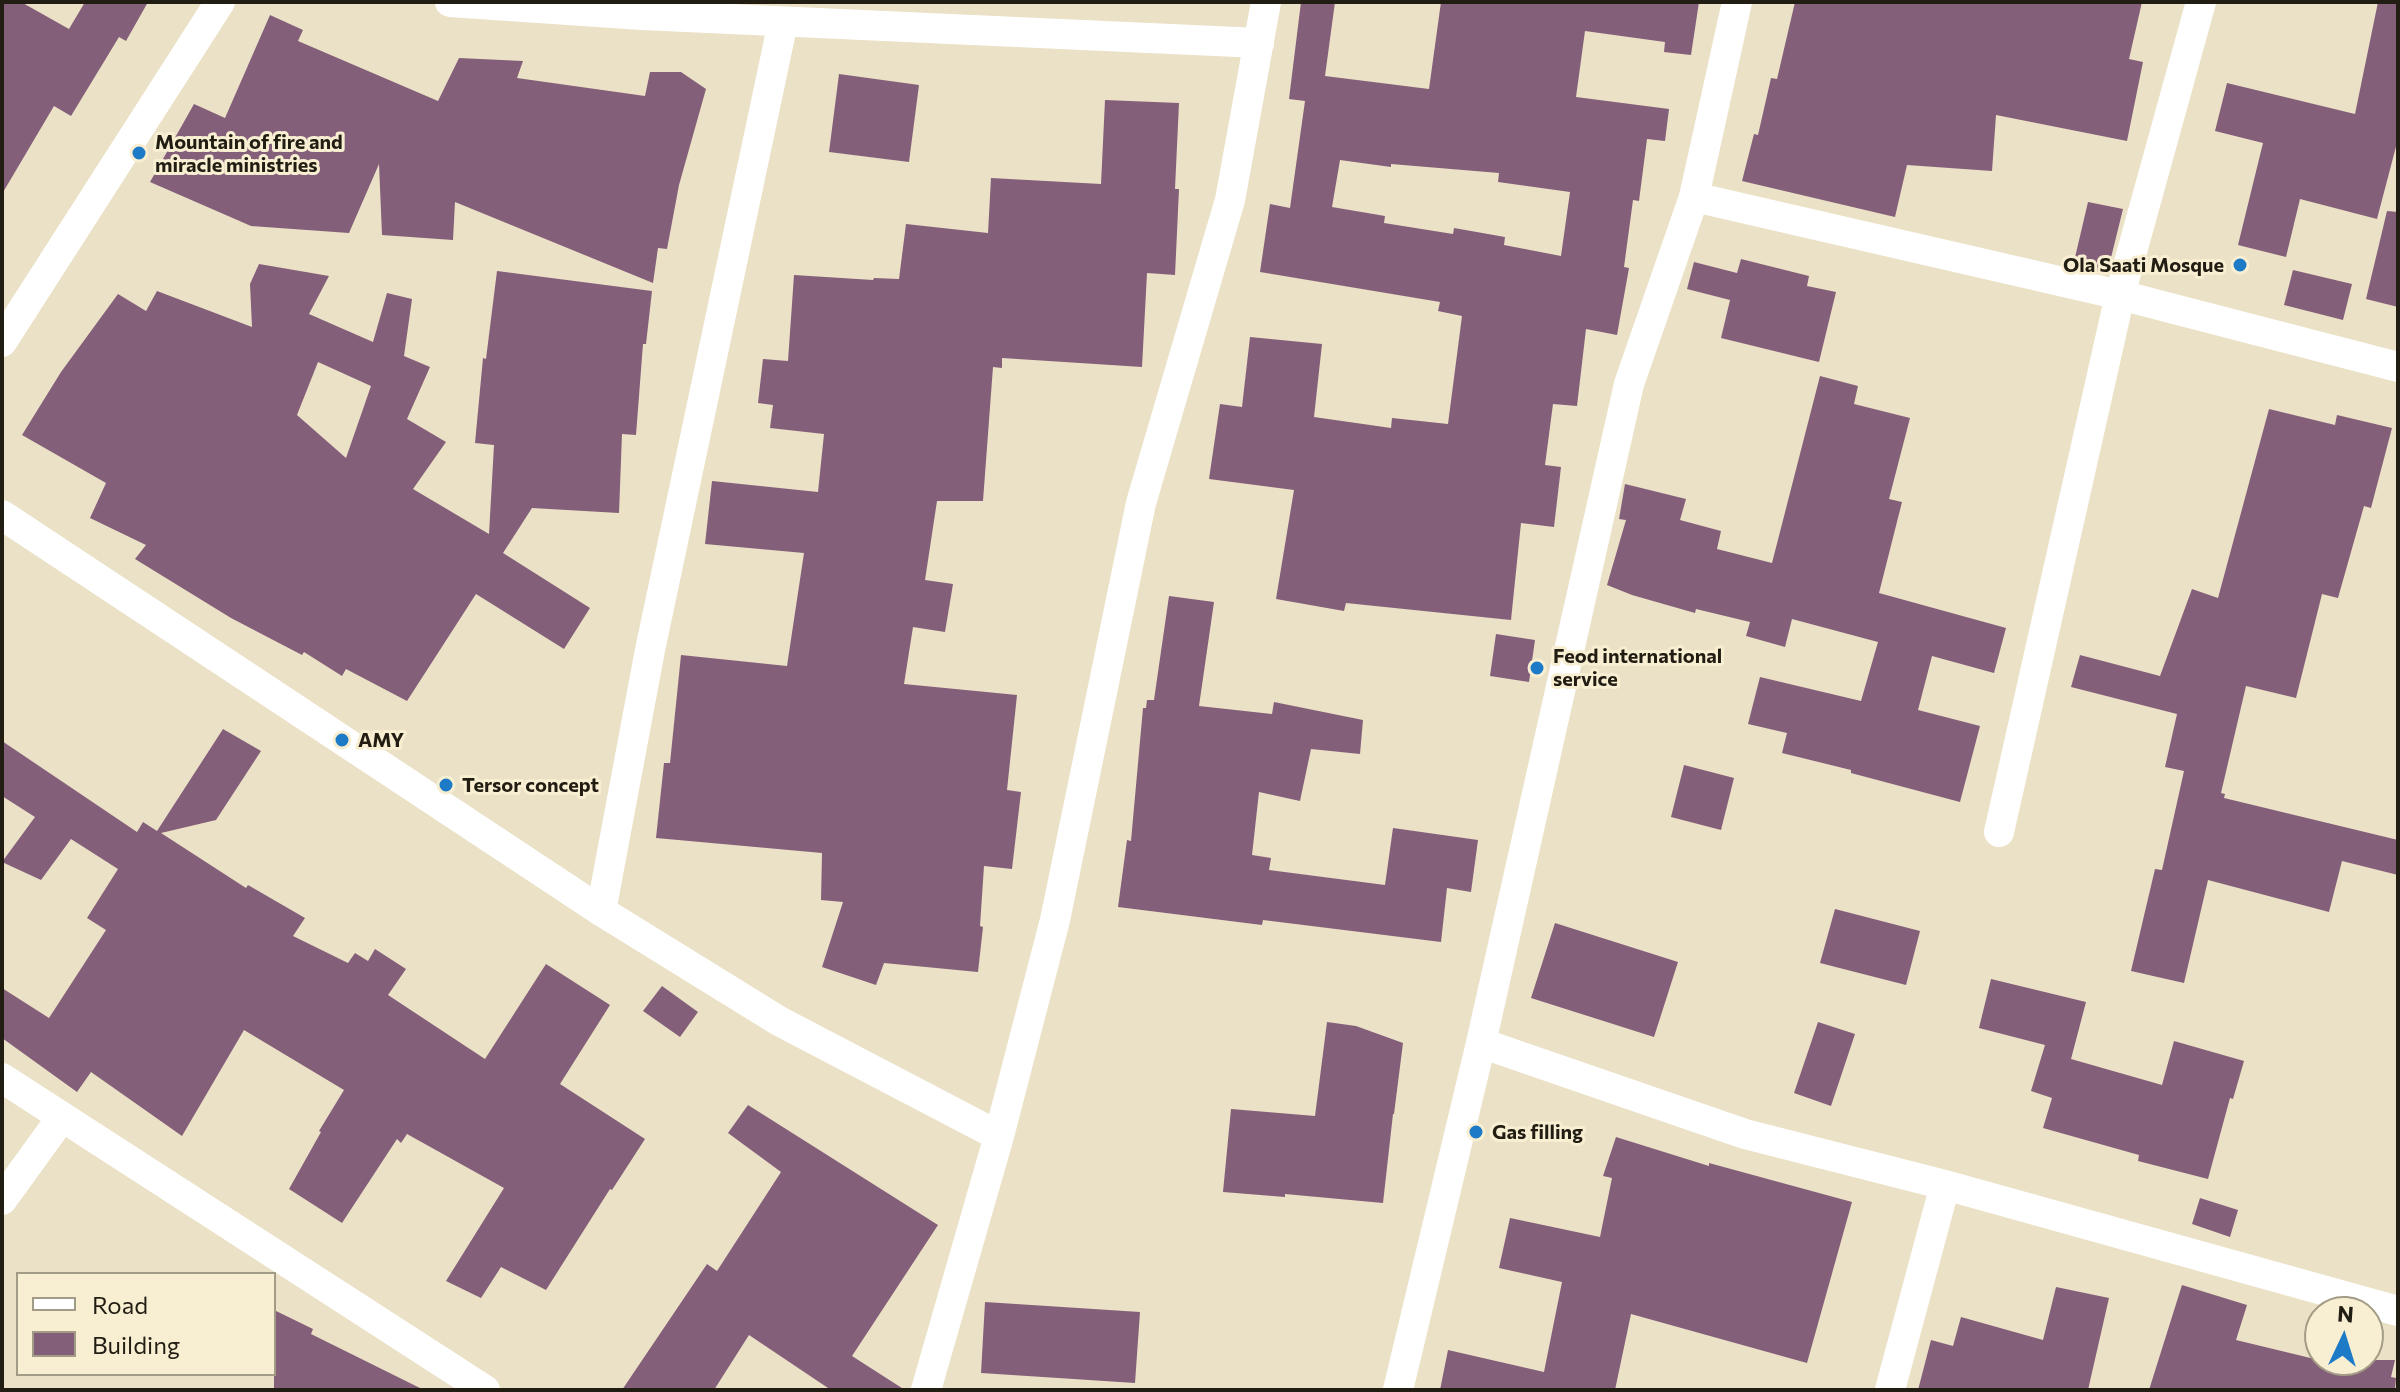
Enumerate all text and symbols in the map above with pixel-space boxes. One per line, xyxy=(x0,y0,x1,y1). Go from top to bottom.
place label: Mountain of fire and miracle ministries xyxy=(155,130,343,177)
marker: Mountain of fire and miracle ministries xyxy=(130,144,148,162)
place label: Ola Saati Mosque xyxy=(2063,253,2224,277)
marker: Ola Saati Mosque xyxy=(2231,256,2249,274)
place label: Feod international service xyxy=(1553,644,1722,691)
marker: Feod international service xyxy=(1528,659,1546,677)
place label: AMY xyxy=(358,728,404,752)
marker: AMY xyxy=(333,731,351,749)
place label: Tersor concept xyxy=(462,773,599,797)
marker: Tersor concept xyxy=(437,776,455,794)
place label: Gas filling xyxy=(1492,1120,1583,1144)
marker: Gas filling xyxy=(1467,1123,1485,1141)
legend xyxy=(16,1272,276,1376)
text: Road xyxy=(92,1290,148,1319)
north arrow xyxy=(2304,1296,2384,1376)
text: N xyxy=(2336,1300,2355,1328)
text: Building xyxy=(92,1330,180,1359)

